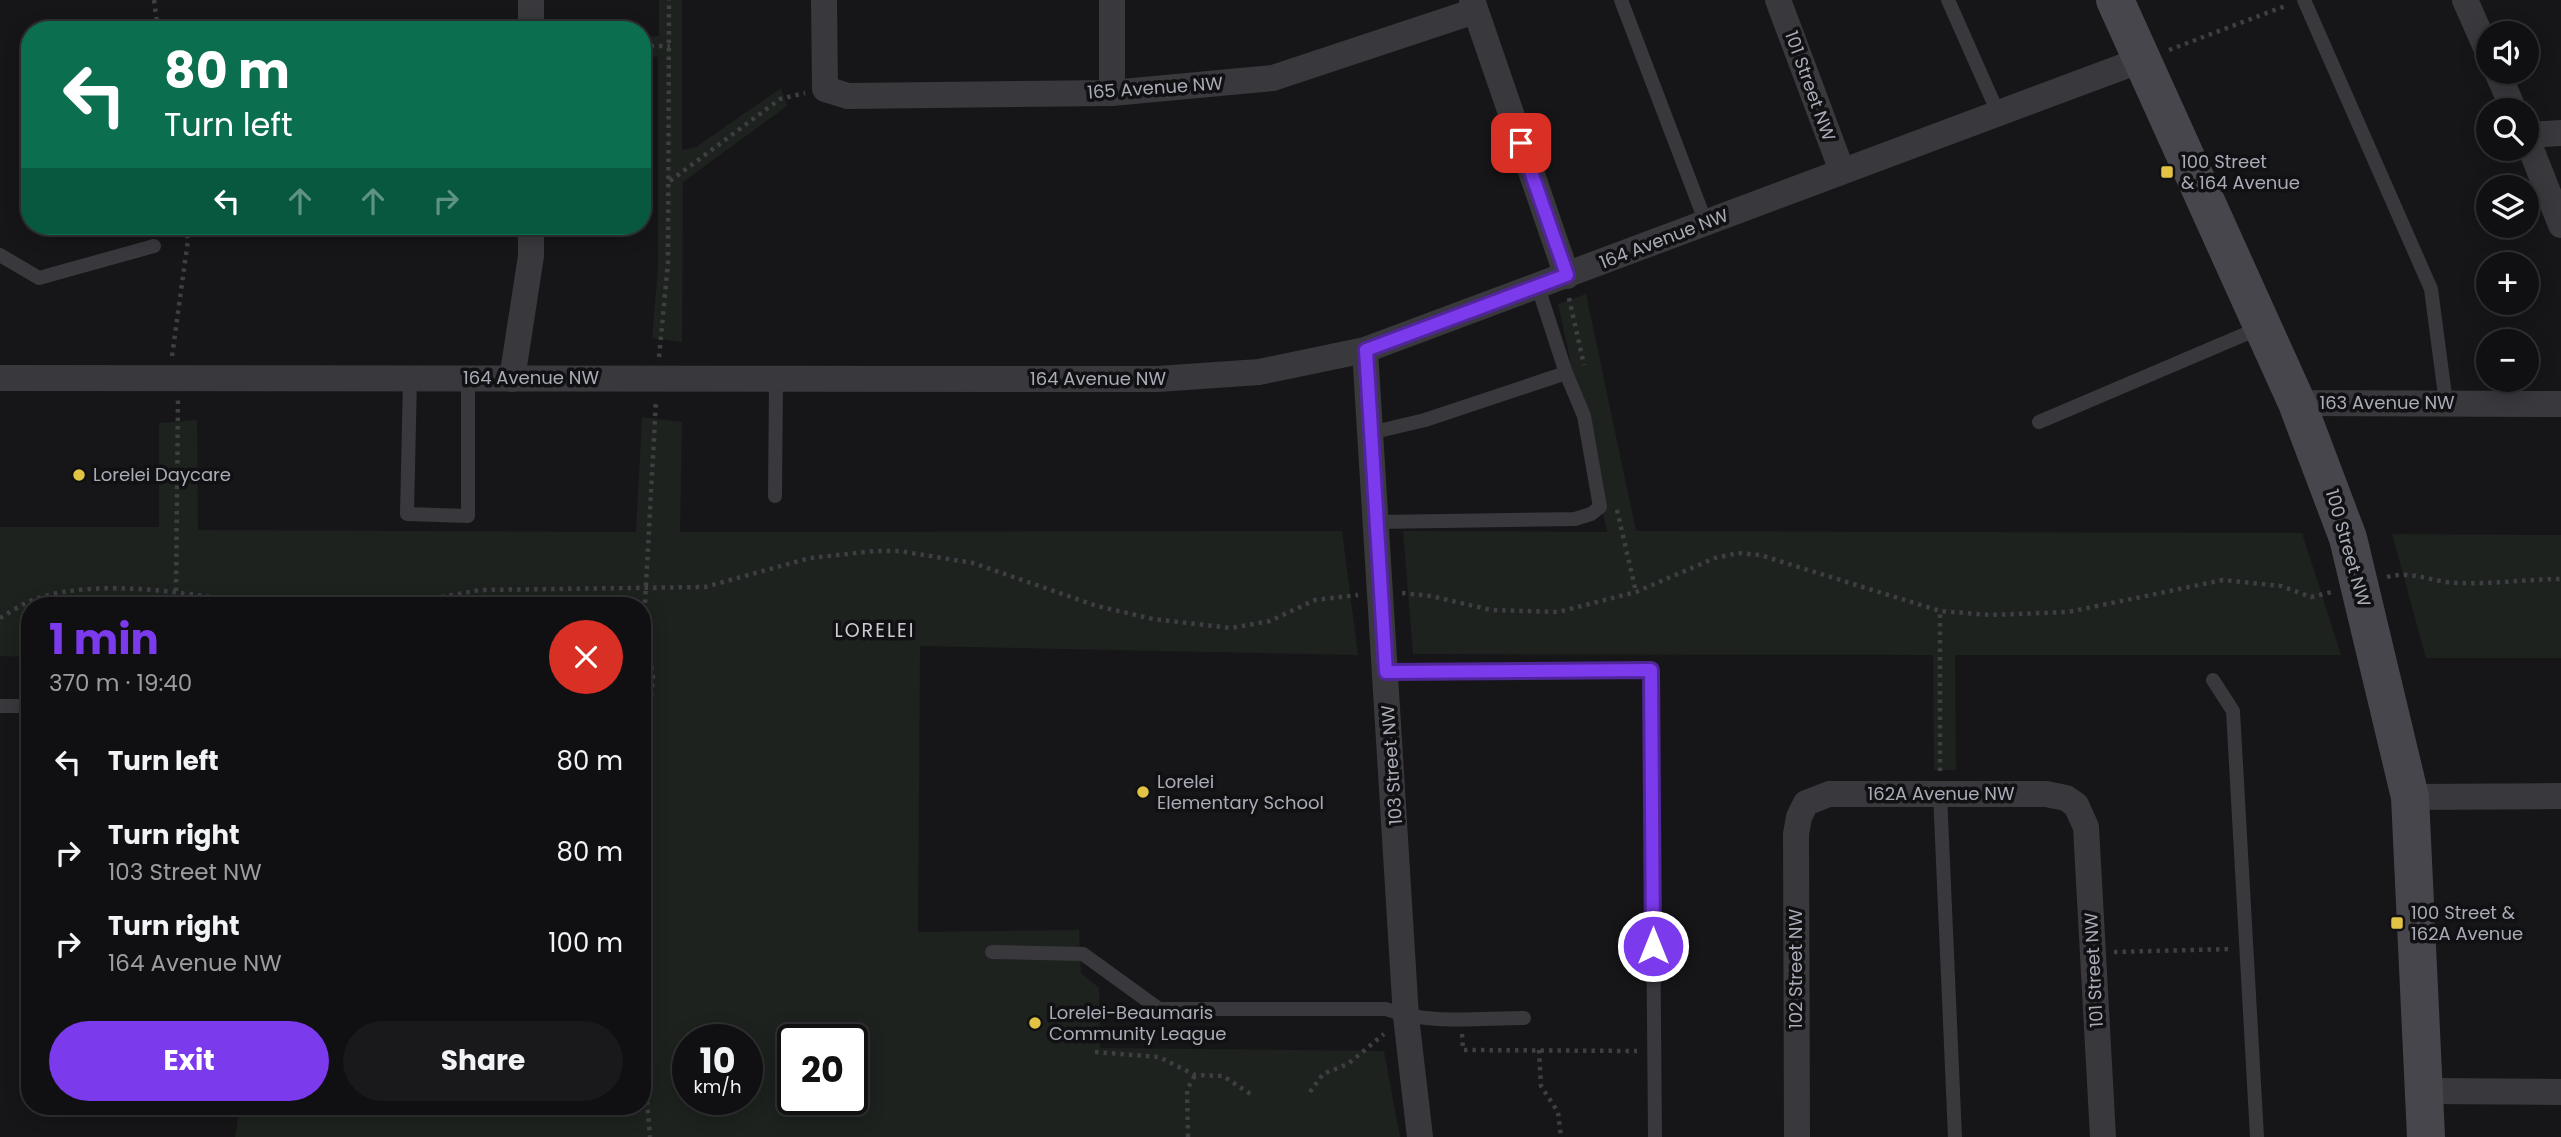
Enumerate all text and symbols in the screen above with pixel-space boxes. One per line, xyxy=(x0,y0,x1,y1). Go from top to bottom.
map controls xyxy=(2476,21,2539,392)
button: sound xyxy=(2476,21,2539,84)
street label: 101 Street NW xyxy=(1779,27,1842,145)
text: 80 m xyxy=(164,37,290,105)
icon: left xyxy=(49,49,140,140)
street label: 165 Avenue NW xyxy=(1086,70,1224,105)
button: search xyxy=(2476,98,2539,161)
text: Turn left xyxy=(164,102,293,147)
pin xyxy=(1491,113,1551,173)
icon: arrive xyxy=(1502,124,1540,162)
place label: 100 Street & 164 Avenue xyxy=(2181,149,2300,195)
marker: 100 Street & 164 Avenue xyxy=(2159,164,2175,180)
button: layers xyxy=(2476,175,2539,238)
icon: left xyxy=(208,182,246,220)
icon: ahead xyxy=(281,182,319,220)
icon: ahead xyxy=(354,182,392,220)
icon: right xyxy=(427,182,465,220)
street label: 164 Avenue NW xyxy=(1596,202,1732,275)
button: + xyxy=(2476,252,2539,315)
button: − xyxy=(2476,329,2539,392)
street label: 164 Avenue NW xyxy=(463,365,599,390)
street label: 164 Avenue NW xyxy=(1030,366,1166,391)
street label: 163 Avenue NW xyxy=(2319,390,2455,415)
place label: Lorelei Daycare xyxy=(93,462,231,487)
marker: Lorelei Daycare xyxy=(71,467,87,483)
street label: 100 Street NW xyxy=(2320,486,2377,610)
text: 1 min xyxy=(49,610,159,669)
district label: LORELEI xyxy=(834,617,916,644)
button: close xyxy=(549,620,623,694)
text: 370 m · 19:40 xyxy=(49,667,192,699)
street label: 103 Street NW xyxy=(1375,704,1408,826)
icon: left xyxy=(49,743,87,781)
text: Turn left xyxy=(108,743,219,779)
text: 80 m xyxy=(557,743,623,779)
place label: Lorelei Elementary School xyxy=(1157,769,1324,815)
street label: 162A Avenue NW xyxy=(1867,781,2015,806)
marker: Lorelei Elementary School xyxy=(1135,784,1151,800)
text: Turn right xyxy=(108,817,240,853)
icon: right xyxy=(49,834,87,872)
text: 80 m xyxy=(557,834,623,870)
text: 103 Street NW xyxy=(108,856,262,888)
place label: 100 Street & 162A Avenue xyxy=(2411,900,2523,946)
text: Turn right xyxy=(108,908,240,944)
position arrow xyxy=(1616,909,1690,983)
street label: 102 Street NW xyxy=(1783,909,1808,1029)
street label: 101 Street NW xyxy=(2078,911,2109,1028)
marker: 100 Street & 162A Avenue xyxy=(2389,915,2405,931)
icon: right xyxy=(49,925,87,963)
text: 100 m xyxy=(548,925,623,961)
text: 164 Avenue NW xyxy=(108,947,282,979)
place label: Lorelei-Beaumaris Community League xyxy=(1049,1000,1226,1046)
marker: Lorelei-Beaumaris Community League xyxy=(1027,1015,1043,1031)
button: Exit xyxy=(49,1021,329,1101)
button: Share xyxy=(343,1021,623,1101)
speed limit sign: 20 xyxy=(777,1024,868,1115)
text: 10 xyxy=(700,1036,735,1085)
text: km/h xyxy=(694,1074,741,1099)

